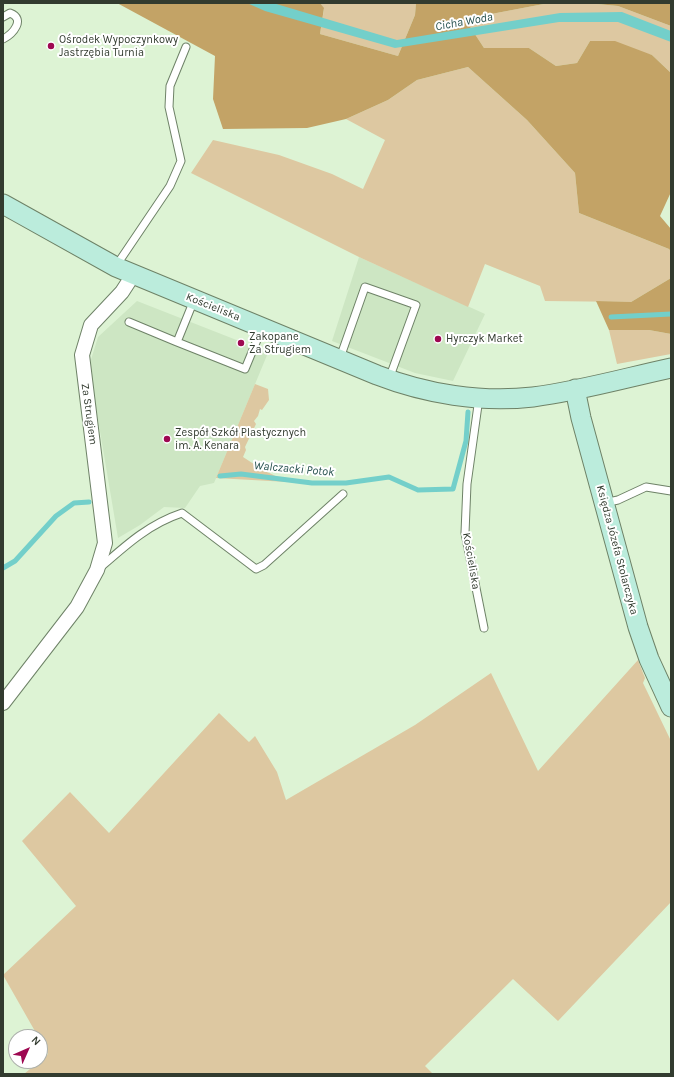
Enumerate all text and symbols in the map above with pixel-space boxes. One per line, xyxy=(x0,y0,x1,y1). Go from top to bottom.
water label: Cicha Woda xyxy=(434,10,494,34)
place label: Ośrodek Wypoczynkowy Jastrzębia Turnia xyxy=(59,33,178,59)
marker: Ośrodek Wypoczynkowy Jastrzębia Turnia xyxy=(46,41,56,51)
street label: Kościeliska xyxy=(184,290,242,324)
place label: Zakopane Za Strugiem xyxy=(249,330,311,356)
place label: Hyrczyk Market xyxy=(446,332,523,346)
marker: Hyrczyk Market xyxy=(433,334,443,344)
marker: Zakopane Za Strugiem xyxy=(236,338,246,348)
street label: Za Strugiem xyxy=(78,382,100,446)
place label: Zespół Szkół Plastycznych im. A. Kenara xyxy=(175,426,306,452)
marker: Zespół Szkół Plastycznych im. A. Kenara xyxy=(162,434,172,444)
water label: Walczacki Potok xyxy=(253,458,335,480)
street label: Księdza Józefa Stolarczyka xyxy=(593,484,641,616)
street label: Kościeliska xyxy=(460,532,482,590)
north arrow xyxy=(8,1029,48,1069)
text: N xyxy=(29,1033,44,1048)

